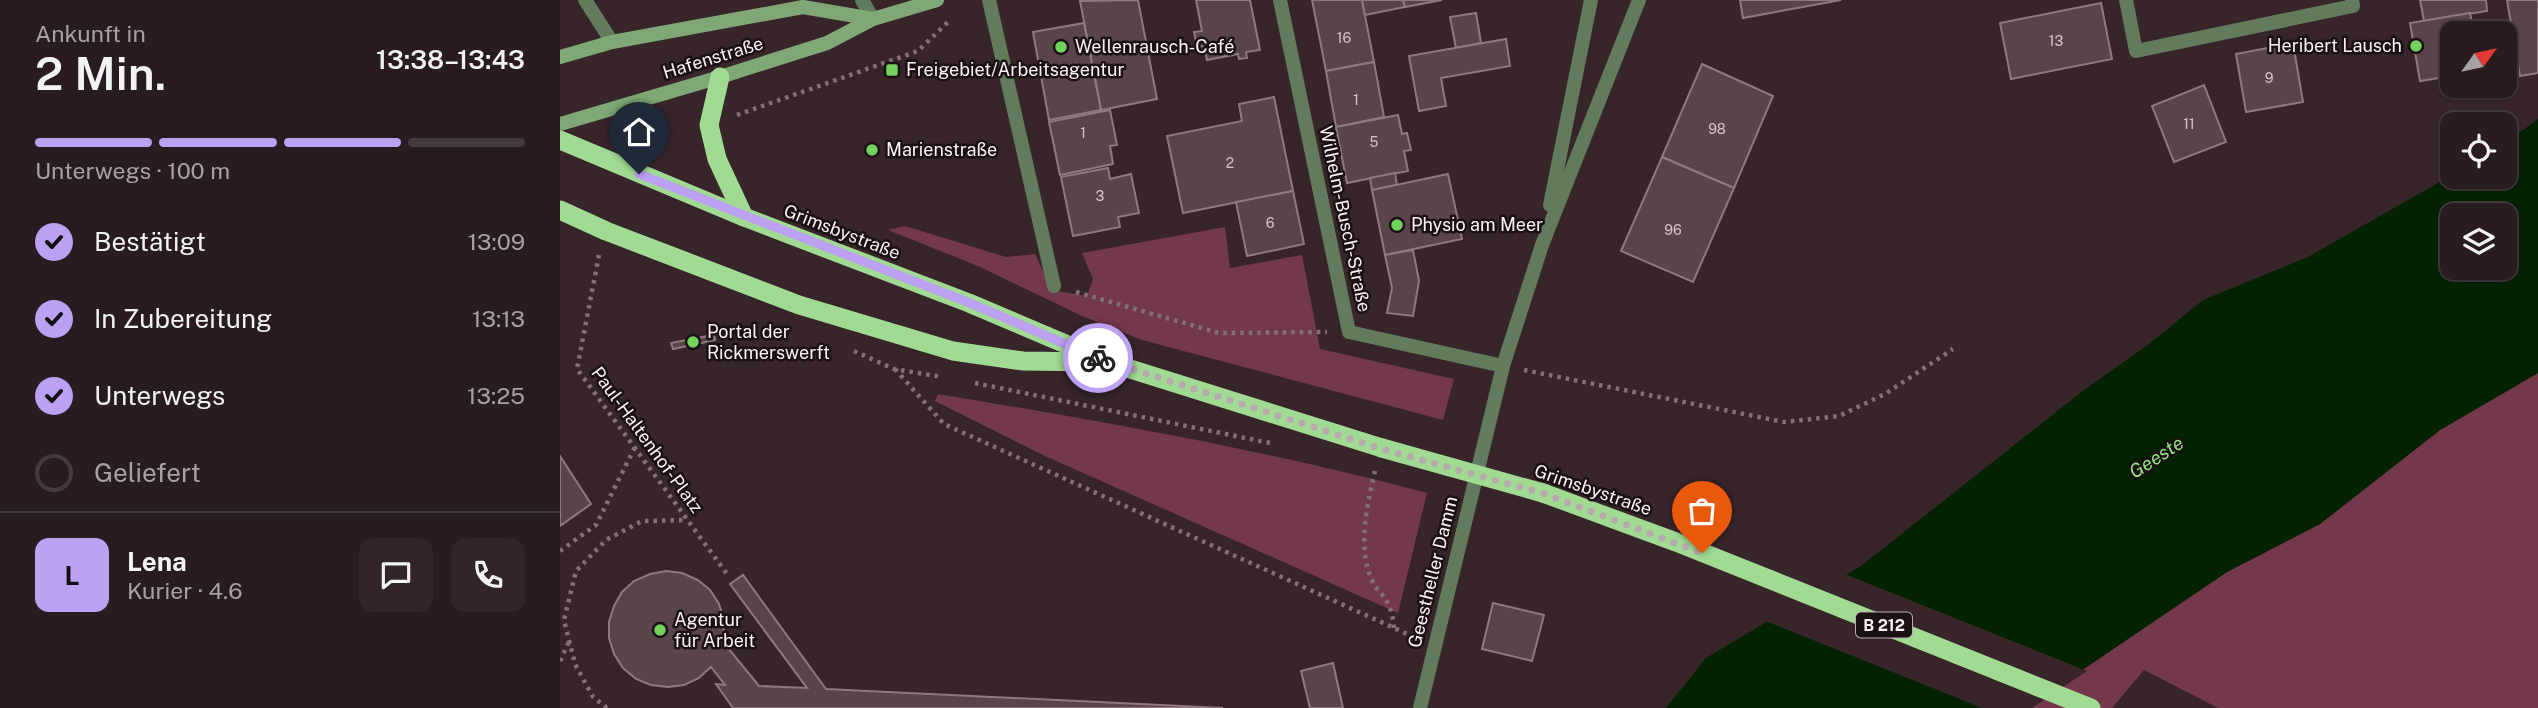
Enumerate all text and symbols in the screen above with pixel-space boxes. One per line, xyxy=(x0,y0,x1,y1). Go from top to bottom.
text: Ankunft in xyxy=(35,20,146,47)
north arrow xyxy=(2440,21,2516,98)
map controls xyxy=(2440,21,2517,280)
house number: 16 xyxy=(1337,30,1351,46)
street label: Hafenstraße xyxy=(660,32,766,83)
house number: 13 xyxy=(2049,33,2063,49)
place label: Heribert Lausch xyxy=(2268,35,2402,56)
place label: Wellenrausch-Café xyxy=(1075,36,1235,57)
marker: Heribert Lausch xyxy=(2408,38,2424,54)
marker: Wellenrausch-Café xyxy=(1053,39,1069,55)
text: 13:38–13:43 xyxy=(376,44,525,75)
text: 2 Min. xyxy=(35,46,166,100)
place label: Freigebiet/Arbeitsagentur xyxy=(906,59,1124,80)
marker: Freigebiet/Arbeitsagentur xyxy=(884,62,900,78)
house number: 9 xyxy=(2265,70,2274,86)
house number: 1 xyxy=(1353,92,1359,108)
pin xyxy=(609,102,669,174)
button: locate xyxy=(2440,112,2517,189)
icon: home xyxy=(620,113,658,151)
house number: 11 xyxy=(2183,116,2195,132)
house number: 98 xyxy=(1708,121,1726,137)
street label: Wilhelm-Busch-Straße xyxy=(1316,124,1375,314)
house number: 1 xyxy=(1080,125,1086,141)
house number: 5 xyxy=(1370,134,1379,150)
place label: Marienstraße xyxy=(886,139,997,160)
marker: Marienstraße xyxy=(864,142,880,158)
house number: 2 xyxy=(1226,155,1234,171)
text: Unterwegs · 100 m xyxy=(35,157,230,184)
house number: 3 xyxy=(1096,188,1105,204)
street label: Grimsbystraße xyxy=(781,200,903,263)
button: layers xyxy=(2440,203,2517,280)
place label: Physio am Meer xyxy=(1411,214,1543,235)
house number: 6 xyxy=(1266,215,1275,231)
marker: Physio am Meer xyxy=(1389,217,1405,233)
house number: 96 xyxy=(1664,222,1682,238)
icon: check xyxy=(35,223,73,261)
text: Bestätigt xyxy=(94,226,206,257)
text: 13:09 xyxy=(468,228,525,255)
icon: check xyxy=(35,300,73,338)
text: In Zubereitung xyxy=(94,303,272,334)
text: 13:13 xyxy=(472,305,525,332)
place label: Portal der Rickmerswerft xyxy=(707,321,830,363)
courier xyxy=(1063,323,1133,393)
marker: Portal der Rickmerswerft xyxy=(685,334,701,350)
icon: bike xyxy=(1079,339,1117,377)
street label: Paul-Haltenhof-Platz xyxy=(587,363,707,517)
icon: check xyxy=(35,377,73,415)
text: Unterwegs xyxy=(94,380,225,411)
text: 13:25 xyxy=(467,382,525,409)
water label: Geeste xyxy=(2125,431,2187,483)
text: Geliefert xyxy=(94,457,201,488)
street label: Grimsbystraße xyxy=(1532,460,1655,519)
pin xyxy=(1672,481,1732,553)
icon: bag xyxy=(1683,492,1721,530)
street label: Geestheller Damm xyxy=(1404,494,1461,650)
button: chat xyxy=(359,538,433,612)
button: phone xyxy=(451,538,525,612)
text: Lena xyxy=(127,546,187,577)
text: L xyxy=(64,560,80,591)
text: Kurier · 4.6 xyxy=(127,577,242,604)
place label: Agentur für Arbeit xyxy=(674,609,755,651)
road number: B 212 xyxy=(1856,612,1912,638)
marker: Agentur für Arbeit xyxy=(652,622,668,638)

